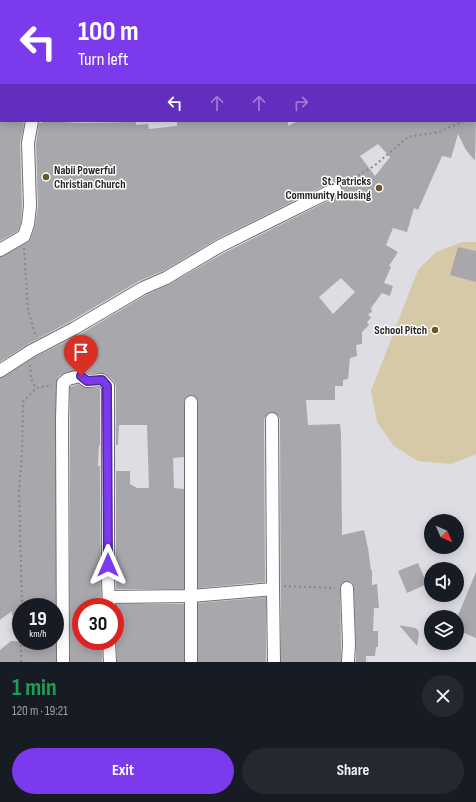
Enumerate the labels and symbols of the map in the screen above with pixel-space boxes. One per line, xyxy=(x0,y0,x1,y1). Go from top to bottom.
place label: Nabii Powerful Christian Church xyxy=(54,163,125,192)
marker: Nabii Powerful Christian Church xyxy=(41,172,51,182)
place label: St. Patricks Community Housing xyxy=(286,174,371,203)
marker: St. Patricks Community Housing xyxy=(374,183,384,193)
place label: School Pitch xyxy=(374,323,427,338)
marker: School Pitch xyxy=(430,325,440,335)
pin xyxy=(64,335,98,376)
north arrow xyxy=(424,514,464,554)
position arrow xyxy=(87,544,129,586)
speed limit sign: 30 xyxy=(72,598,124,650)

